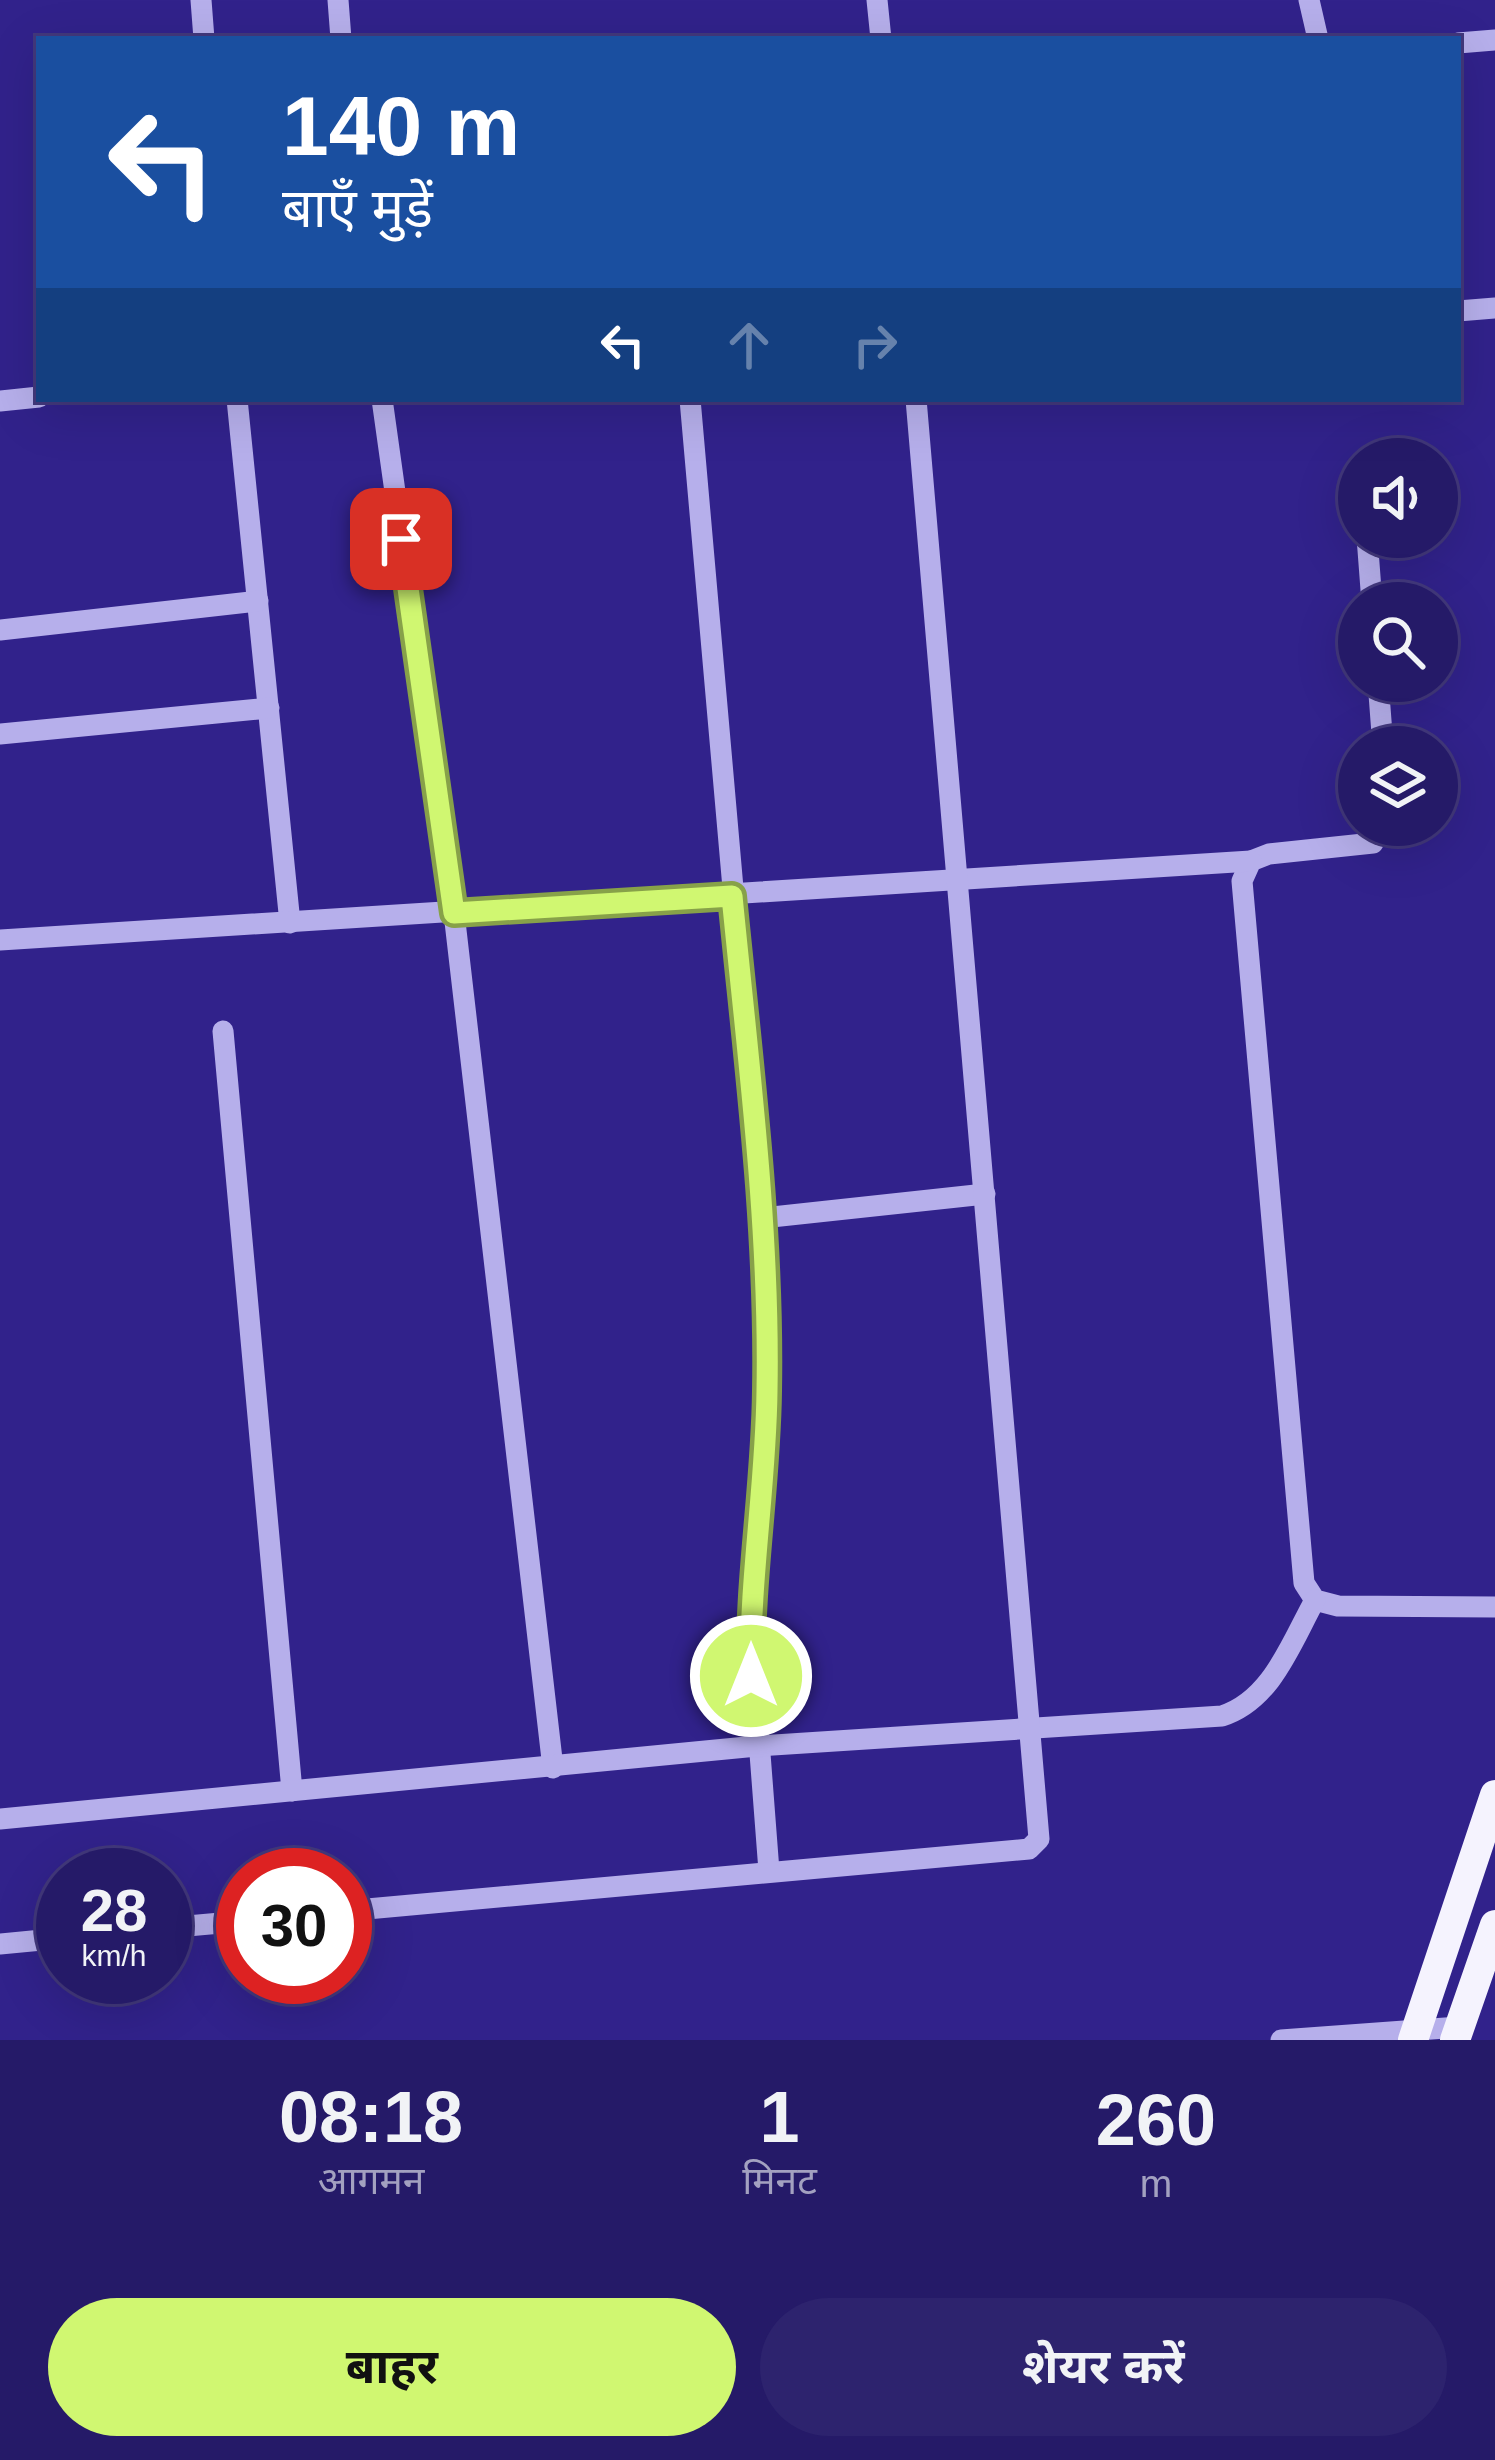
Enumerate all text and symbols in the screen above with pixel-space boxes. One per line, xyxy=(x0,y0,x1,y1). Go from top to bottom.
text: 140 m xyxy=(282,79,520,173)
icon: left xyxy=(84,84,240,240)
text: बाएँ मुड़ें xyxy=(282,178,433,238)
icon: left xyxy=(590,312,656,378)
icon: ahead xyxy=(716,312,782,378)
icon: right xyxy=(842,312,908,378)
map controls xyxy=(1338,438,1458,846)
button: sound xyxy=(1338,438,1458,558)
pin xyxy=(350,488,452,590)
icon: arrive xyxy=(368,506,434,572)
button: search xyxy=(1338,582,1458,702)
button: layers xyxy=(1338,726,1458,846)
position arrow xyxy=(688,1613,814,1739)
speed limit sign: 30 xyxy=(216,1848,372,2004)
text: 28 xyxy=(81,1877,147,1944)
text: km/h xyxy=(81,1939,147,1972)
text: 08:18 xyxy=(279,2077,463,2157)
text: 1 xyxy=(759,2077,800,2157)
text: 260 xyxy=(1096,2080,1216,2160)
text: आगमन xyxy=(318,2159,424,2202)
text: मिनट xyxy=(742,2159,817,2202)
text: m xyxy=(1140,2162,1172,2205)
button: बाहर xyxy=(48,2298,736,2436)
button: शेयर करें xyxy=(760,2298,1447,2436)

